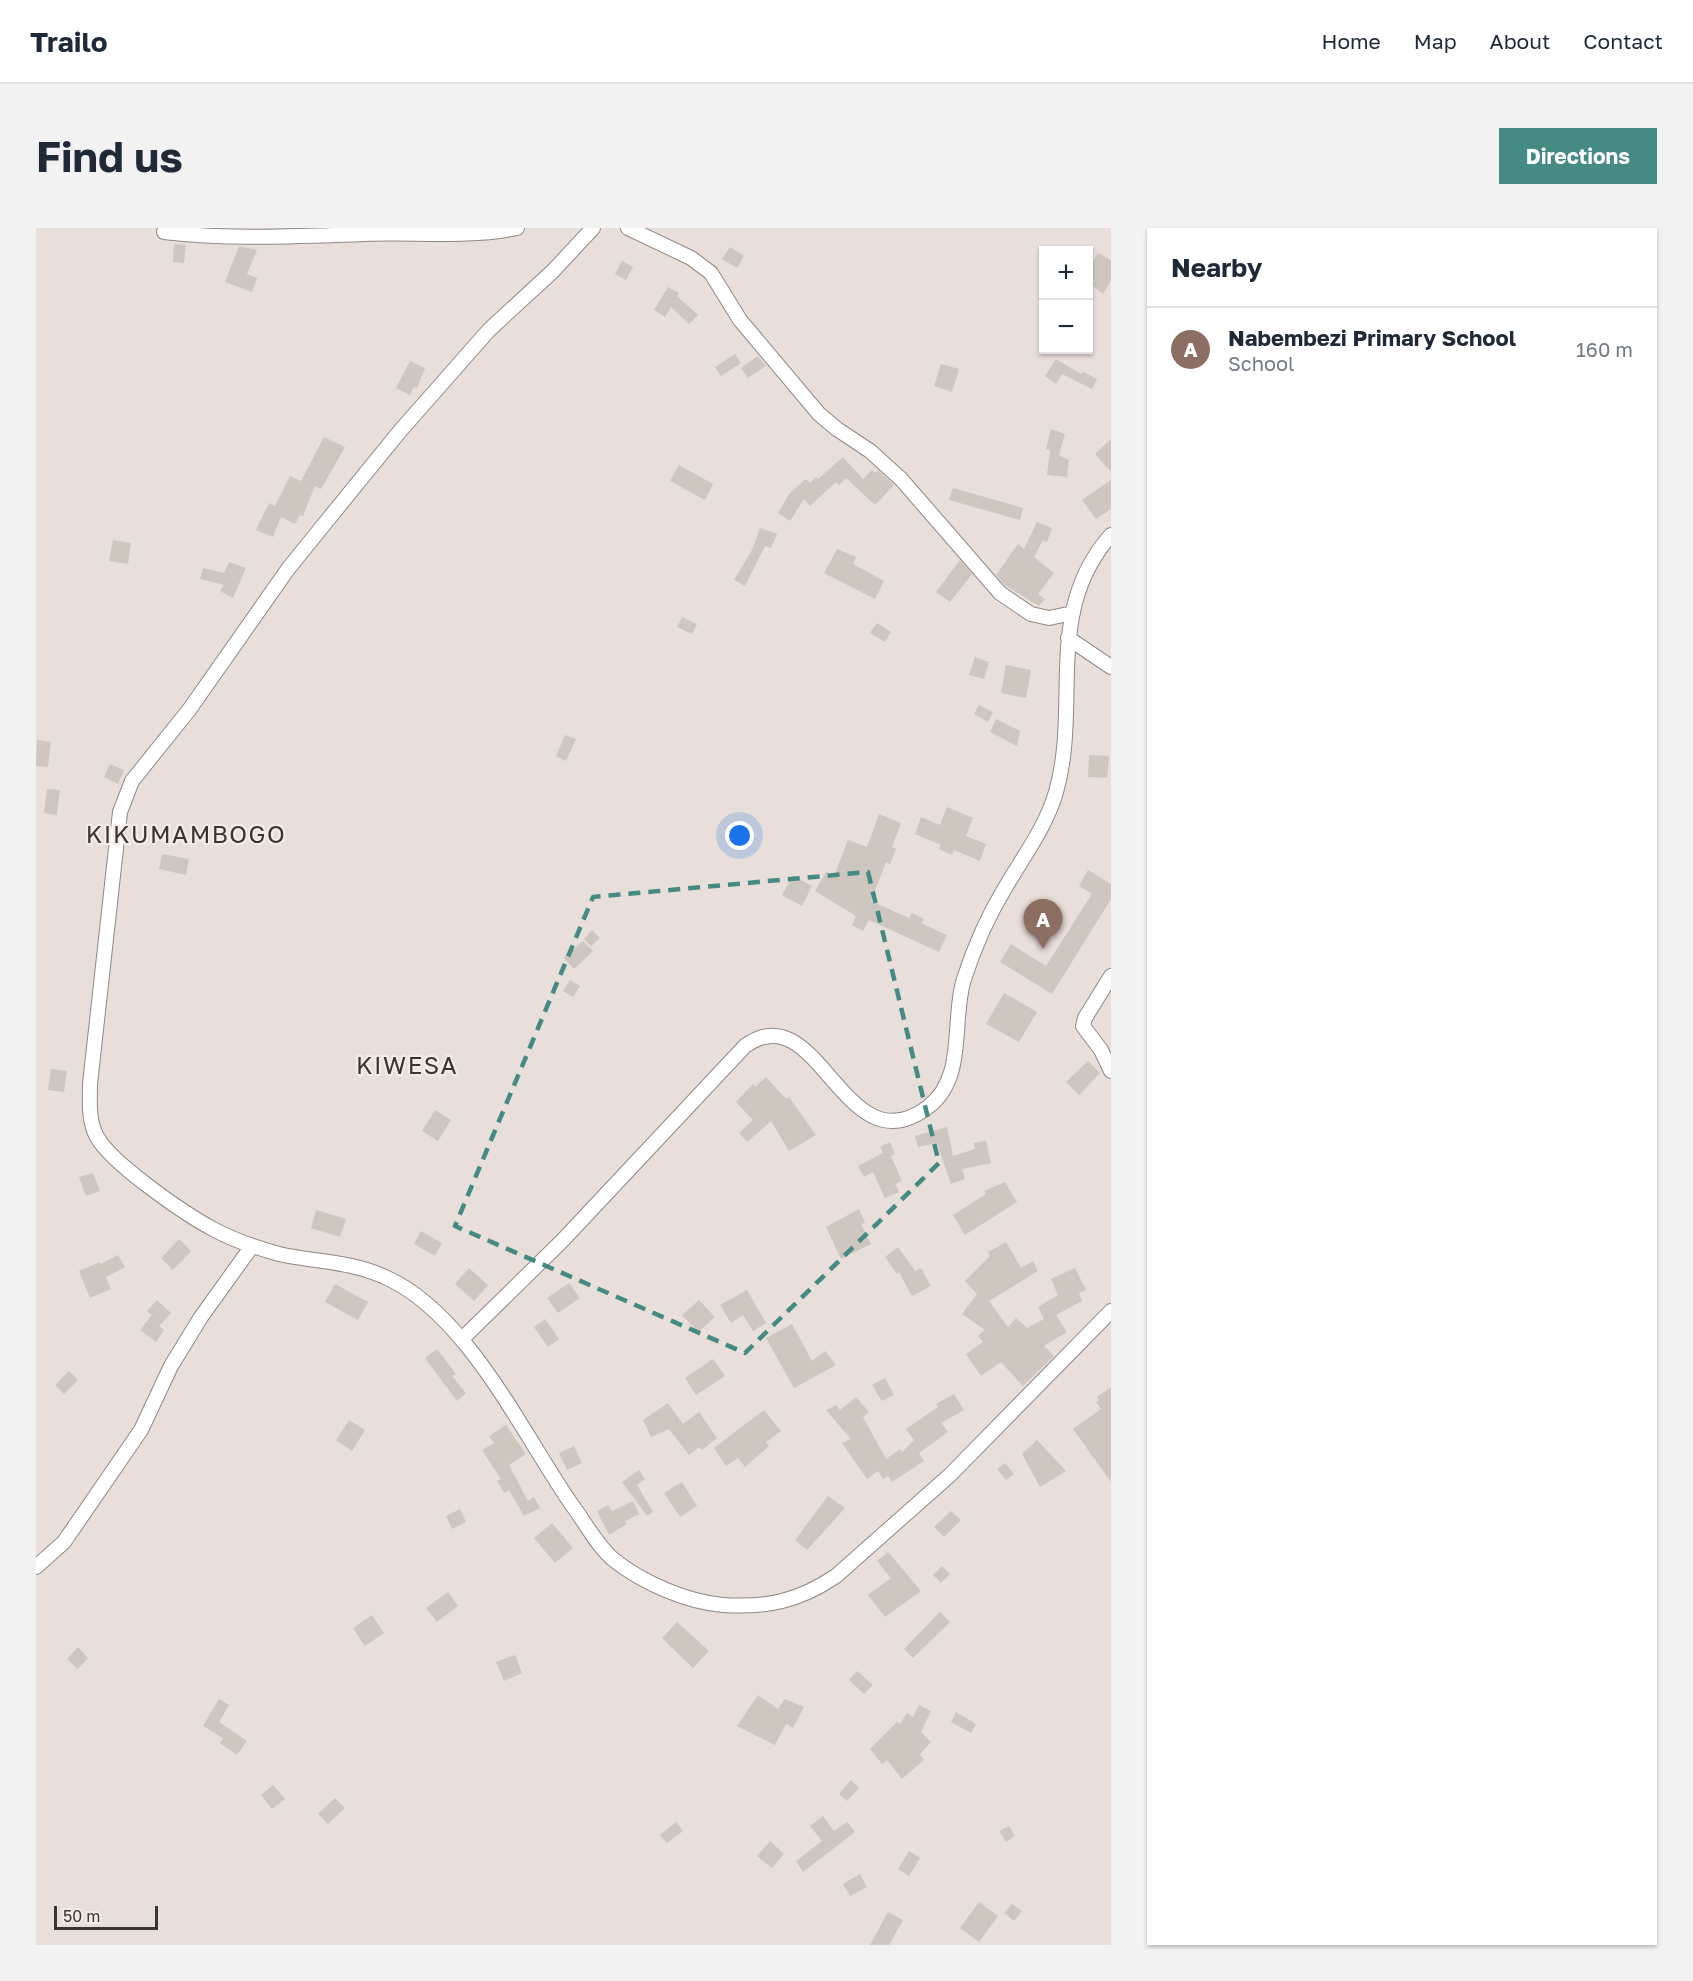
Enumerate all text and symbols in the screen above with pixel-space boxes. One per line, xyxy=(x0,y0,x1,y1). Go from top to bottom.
text: Trailo xyxy=(30,25,108,58)
text: Home xyxy=(1321,28,1381,54)
text: Map xyxy=(1414,28,1457,54)
text: About xyxy=(1490,28,1550,54)
text: Contact xyxy=(1583,28,1663,54)
button: Directions xyxy=(1499,128,1657,184)
text: Find us xyxy=(36,131,183,181)
map controls xyxy=(1039,246,1093,354)
button: + xyxy=(1039,246,1093,300)
text: Nearby xyxy=(1171,252,1262,283)
button: − xyxy=(1039,300,1093,354)
text: Nabembezi Primary School xyxy=(1228,324,1516,351)
text: A xyxy=(1183,337,1198,361)
text: 160 m xyxy=(1576,337,1633,361)
text: School xyxy=(1228,351,1294,375)
district label: KIKUMAMBOGO xyxy=(86,819,286,848)
your location xyxy=(725,821,754,850)
pin: A xyxy=(1024,900,1062,949)
district label: KIWESA xyxy=(356,1050,458,1079)
scale bar xyxy=(54,1903,158,1930)
text: 50 m xyxy=(63,1906,100,1926)

